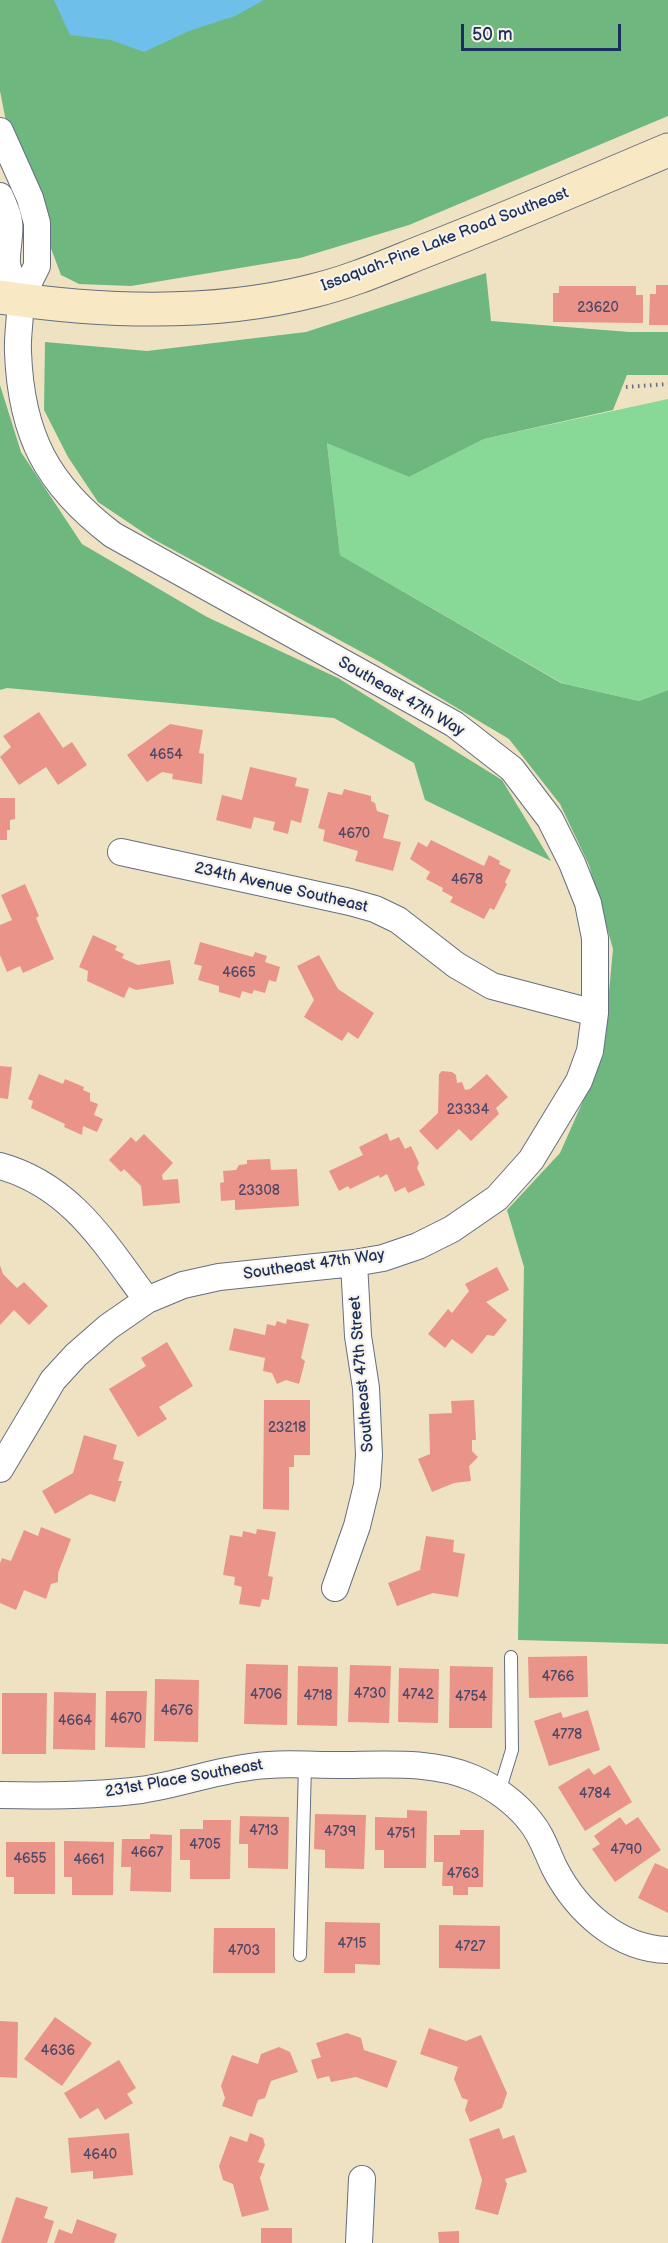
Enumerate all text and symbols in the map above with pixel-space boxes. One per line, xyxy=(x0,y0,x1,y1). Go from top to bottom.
scale bar xyxy=(464,12,624,50)
text: 50 m xyxy=(472,24,513,45)
street label: Issaquah-Pine Lake Road Southeast xyxy=(319,184,571,296)
house number: 23620 xyxy=(577,300,619,316)
street label: Southeast 47th Way xyxy=(334,653,468,741)
house number: 4654 xyxy=(149,747,183,763)
house number: 4670 xyxy=(338,826,370,842)
street label: 234th Avenue Southeast xyxy=(192,859,370,917)
house number: 4678 xyxy=(451,872,483,888)
house number: 4665 xyxy=(222,965,256,981)
house number: 23334 xyxy=(447,1102,489,1118)
house number: 23308 xyxy=(238,1183,280,1199)
street label: Southeast 47th Way xyxy=(242,1246,386,1284)
street label: Southeast 47th Street xyxy=(346,1295,378,1453)
house number: 23218 xyxy=(268,1420,306,1436)
house number: 4766 xyxy=(542,1669,574,1685)
house number: 4730 xyxy=(354,1686,386,1702)
house number: 4706 xyxy=(250,1687,282,1703)
house number: 4742 xyxy=(402,1687,434,1703)
house number: 4718 xyxy=(304,1688,332,1704)
house number: 4754 xyxy=(455,1689,487,1705)
house number: 4676 xyxy=(161,1703,193,1719)
house number: 4670 xyxy=(110,1711,142,1727)
house number: 4664 xyxy=(58,1713,92,1729)
house number: 4778 xyxy=(552,1727,582,1743)
street label: 231st Place Southeast xyxy=(104,1756,264,1802)
house number: 4784 xyxy=(579,1786,611,1802)
house number: 4713 xyxy=(249,1823,279,1839)
house number: 4739 xyxy=(324,1824,356,1840)
house number: 4751 xyxy=(387,1826,415,1842)
house number: 4705 xyxy=(189,1837,221,1853)
house number: 4790 xyxy=(610,1842,642,1858)
house number: 4667 xyxy=(131,1845,163,1861)
house number: 4655 xyxy=(13,1851,47,1867)
house number: 4661 xyxy=(73,1852,105,1868)
house number: 4763 xyxy=(447,1866,479,1882)
house number: 4715 xyxy=(338,1936,366,1952)
house number: 4727 xyxy=(455,1939,485,1955)
house number: 4703 xyxy=(228,1943,260,1959)
house number: 4636 xyxy=(41,2043,75,2059)
house number: 4640 xyxy=(83,2147,117,2163)

